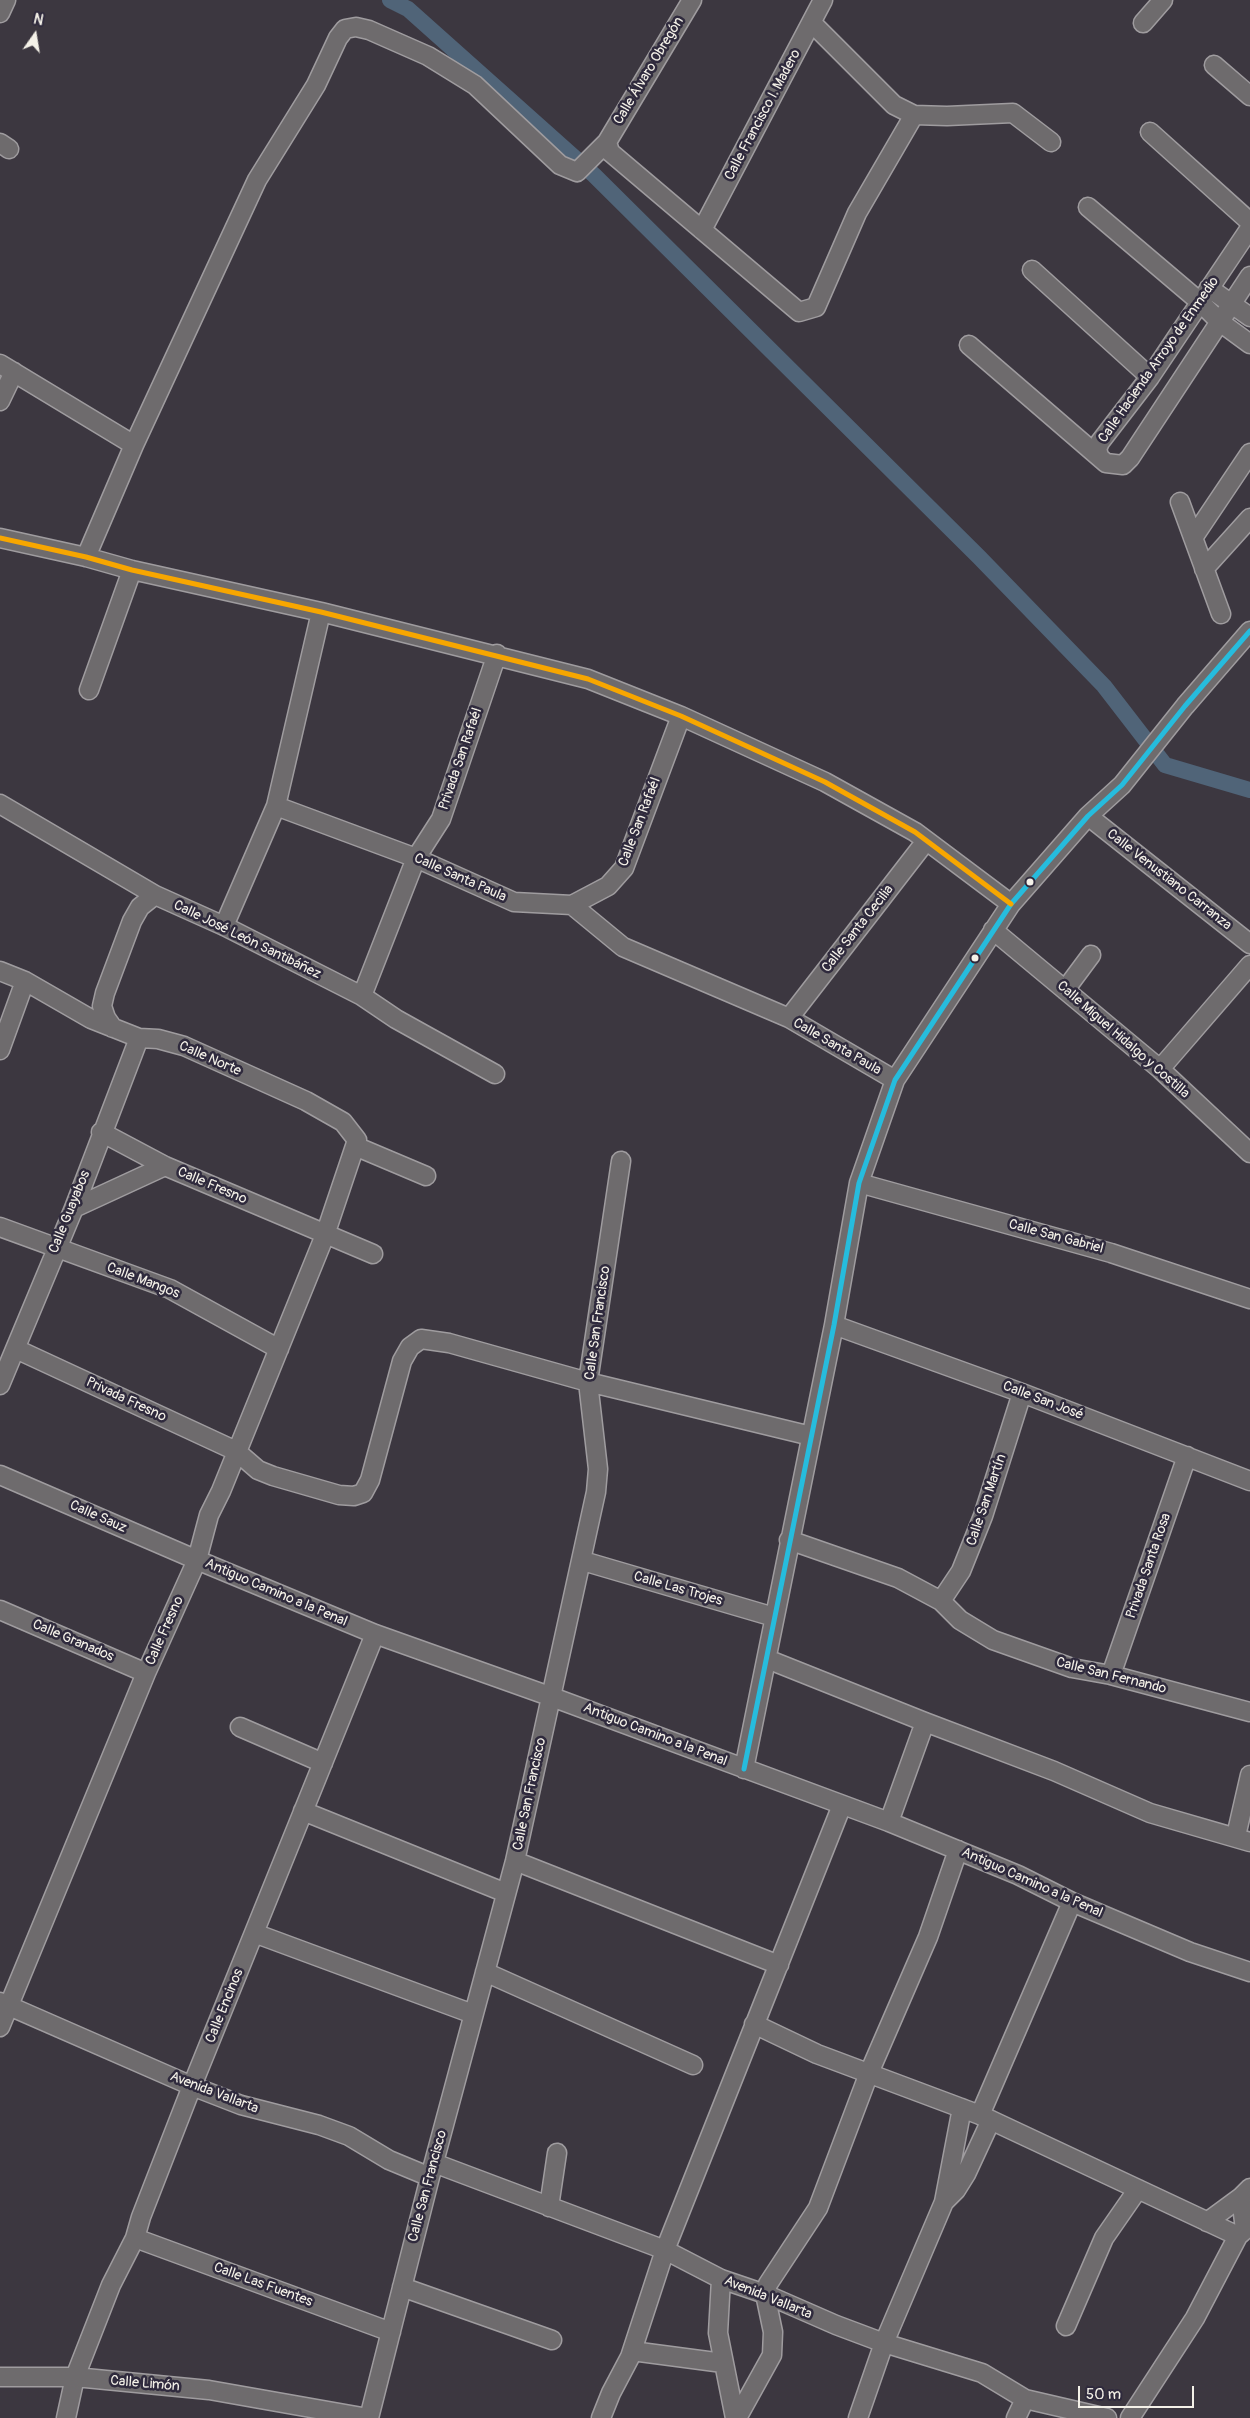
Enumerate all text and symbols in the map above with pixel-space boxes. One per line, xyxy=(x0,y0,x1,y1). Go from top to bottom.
north arrow xyxy=(10,10,60,60)
text: N xyxy=(32,11,45,29)
street label: Calle Álvaro Obregón xyxy=(610,14,688,128)
street label: Calle Francisco I. Madero xyxy=(721,47,805,183)
street label: Calle Hacienda Arroyo de Enmedio xyxy=(1095,274,1223,446)
street label: Privada San Rafaél xyxy=(436,706,486,812)
street label: Calle San Rafaél xyxy=(615,775,665,869)
street label: Calle Venustiano Carranza xyxy=(1103,826,1235,934)
street label: Calle Santa Paula xyxy=(411,850,509,906)
unlabelled marker xyxy=(1025,877,1035,887)
street label: Calle Santa Cecilia xyxy=(819,882,897,976)
street label: Calle José León Santibáñez xyxy=(171,897,323,983)
unlabelled marker xyxy=(970,953,980,963)
street label: Calle Miguel Hidalgo y Costilla xyxy=(1053,978,1193,1102)
street label: Calle Santa Paula xyxy=(790,1015,884,1079)
street label: Calle Norte xyxy=(176,1038,244,1080)
street label: Calle Fresno xyxy=(175,1164,249,1208)
street label: Calle Guayabos xyxy=(46,1168,94,1256)
street label: Calle San Gabriel xyxy=(1007,1216,1105,1258)
street label: Calle Mangos xyxy=(104,1259,182,1303)
street label: Calle San Francisco xyxy=(582,1265,614,1381)
street label: Privada Fresno xyxy=(83,1374,169,1426)
street label: Calle San José xyxy=(1000,1378,1086,1424)
street label: Calle San Martín xyxy=(963,1452,1011,1548)
street label: Calle Sauz xyxy=(67,1497,129,1537)
street label: Privada Santa Rosa xyxy=(1123,1511,1175,1621)
street label: Antiguo Camino a la Penal xyxy=(202,1555,350,1631)
street label: Calle Las Trojes xyxy=(632,1568,724,1610)
street label: Calle Fresno xyxy=(142,1594,188,1668)
street label: Calle Granados xyxy=(30,1616,116,1666)
street label: Calle San Fernando xyxy=(1054,1654,1168,1698)
street label: Antiguo Camino a la Penal xyxy=(581,1700,729,1770)
street label: Calle San Francisco xyxy=(510,1736,550,1852)
street label: Antiguo Camino a la Penal xyxy=(959,1844,1105,1922)
street label: Calle Encinos xyxy=(203,1967,247,2045)
street label: Avenida Vallarta xyxy=(167,2068,261,2118)
street label: Calle San Francisco xyxy=(405,2128,451,2244)
street label: Calle Las Fuentes xyxy=(211,2259,315,2311)
street label: Avenida Vallarta xyxy=(722,2273,814,2323)
street label: Calle Limón xyxy=(109,2373,181,2395)
scale bar xyxy=(1080,2376,1196,2408)
text: 50 m xyxy=(1086,2385,1121,2404)

